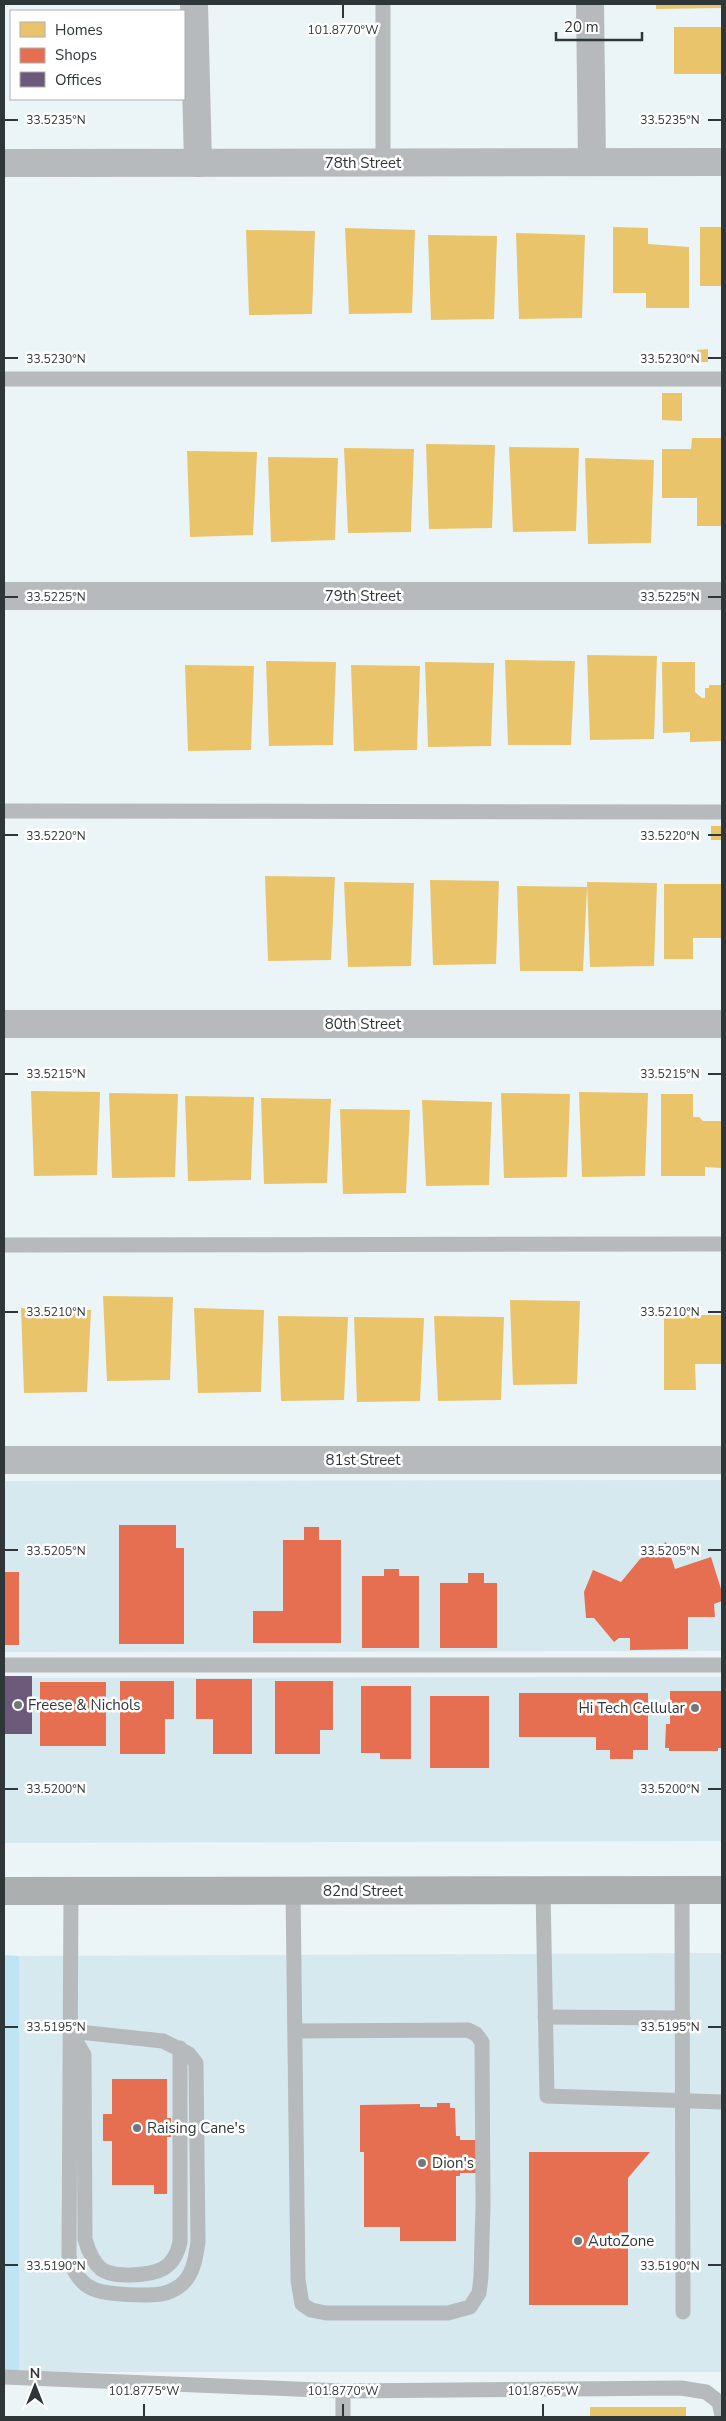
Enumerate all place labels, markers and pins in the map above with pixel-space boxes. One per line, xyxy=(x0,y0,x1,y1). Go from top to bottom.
place label: Freese & Nichols xyxy=(28,1695,141,1715)
place label: Hi Tech Cellular xyxy=(578,1698,686,1718)
marker: Freese & Nichols xyxy=(12,1699,24,1711)
marker: Hi Tech Cellular xyxy=(689,1702,701,1714)
place label: Raising Cane's xyxy=(147,2118,245,2138)
marker: Raising Cane's xyxy=(131,2122,143,2134)
place label: Dion's xyxy=(432,2153,474,2173)
marker: Dion's xyxy=(416,2157,428,2169)
place label: AutoZone xyxy=(588,2231,654,2251)
marker: AutoZone xyxy=(572,2235,584,2247)

